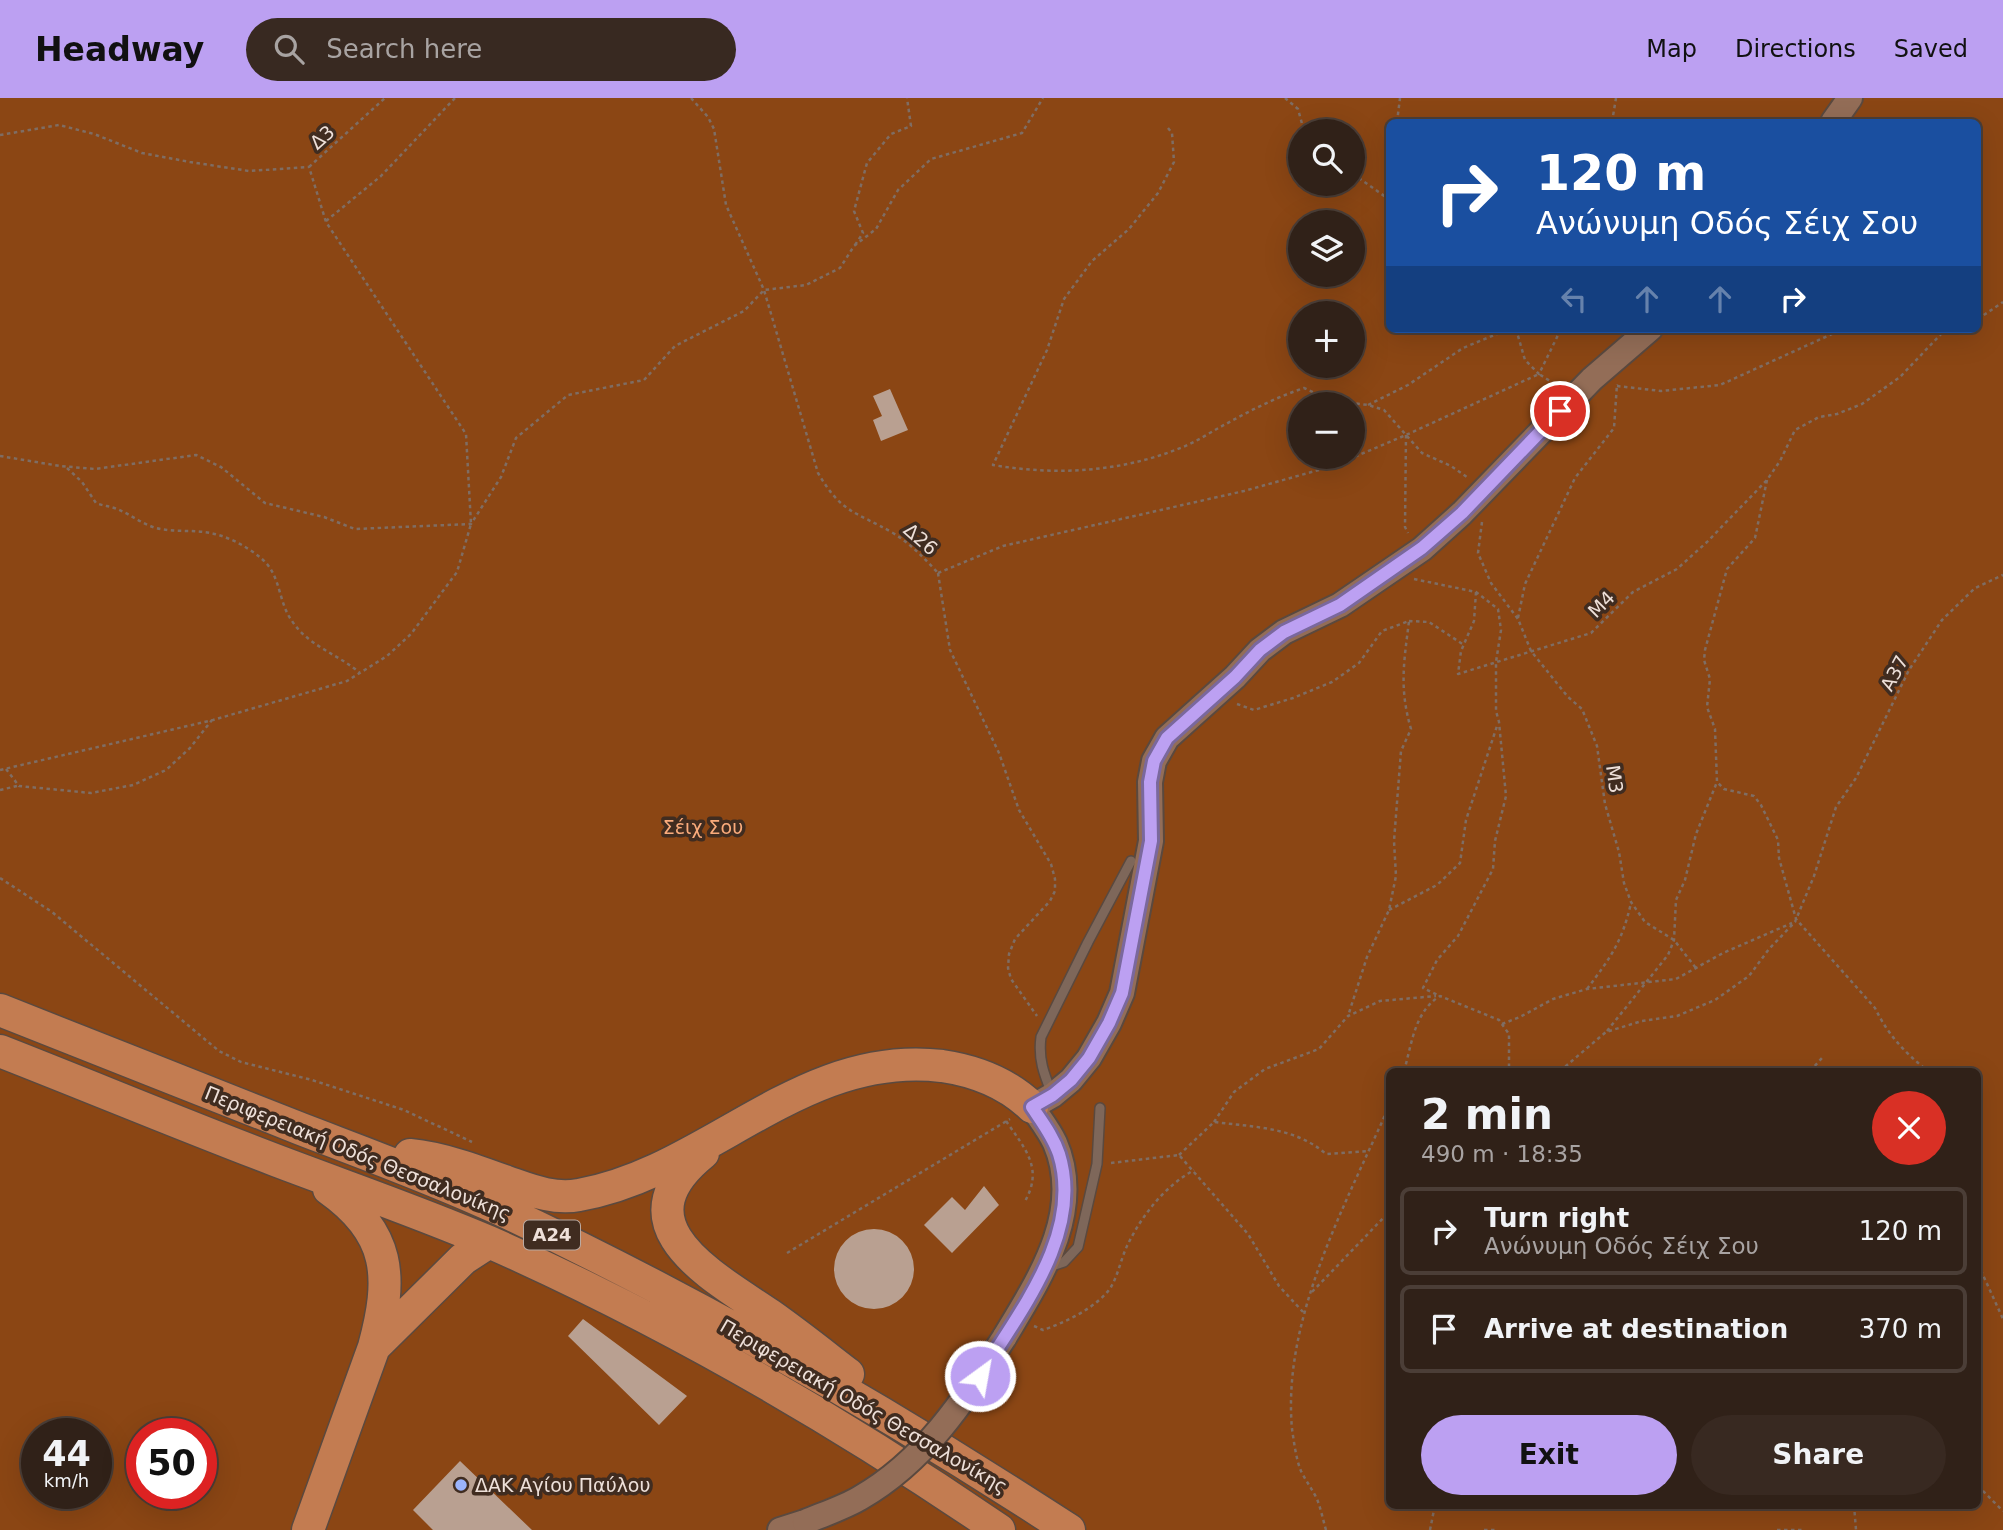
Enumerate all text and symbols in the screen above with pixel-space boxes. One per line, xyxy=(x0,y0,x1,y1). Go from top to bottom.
search box xyxy=(246,18,736,81)
text: Headway xyxy=(35,30,204,69)
icon: search xyxy=(270,30,308,68)
text: Search here xyxy=(326,34,482,64)
text: Map xyxy=(1646,35,1697,63)
text: Directions xyxy=(1735,35,1856,63)
text: Saved xyxy=(1894,35,1968,63)
map controls xyxy=(1288,119,1365,469)
button: search xyxy=(1288,119,1365,196)
street label: Δ3 xyxy=(305,120,339,154)
text: 120 m xyxy=(1536,145,1706,202)
icon: right xyxy=(1421,147,1512,238)
text: Ανώνυμη Οδός Σέιχ Σου xyxy=(1536,204,1918,242)
button: layers xyxy=(1288,210,1365,287)
icon: left xyxy=(1555,280,1593,318)
icon: ahead xyxy=(1628,280,1666,318)
icon: ahead xyxy=(1701,280,1739,318)
icon: right xyxy=(1774,280,1812,318)
button: + xyxy=(1288,301,1365,378)
pin xyxy=(1530,381,1590,441)
button: − xyxy=(1288,392,1365,469)
icon: arrive xyxy=(1541,392,1579,430)
street label: Δ26 xyxy=(900,518,942,560)
street label: M4 xyxy=(1583,586,1619,622)
street label: Α37 xyxy=(1876,651,1912,695)
street label: M3 xyxy=(1602,763,1628,795)
park label: Σέιχ Σου xyxy=(663,816,743,838)
street label: Περιφερειακή Οδός Θεσσαλονίκης xyxy=(202,1081,514,1225)
text: 2 min xyxy=(1421,1090,1553,1139)
button: close xyxy=(1872,1091,1946,1165)
text: 490 m · 18:35 xyxy=(1421,1141,1583,1167)
text: Turn right xyxy=(1484,1203,1629,1233)
icon: right xyxy=(1425,1212,1463,1250)
text: 120 m xyxy=(1859,1216,1942,1246)
road number: Α24 xyxy=(524,1220,580,1250)
text: Ανώνυμη Οδός Σέιχ Σου xyxy=(1484,1233,1759,1259)
icon: arrive xyxy=(1425,1310,1463,1348)
street label: Περιφερειακή Οδός Θεσσαλονίκης xyxy=(716,1314,1012,1498)
text: Arrive at destination xyxy=(1484,1314,1788,1344)
text: 370 m xyxy=(1859,1314,1942,1344)
position arrow xyxy=(943,1339,1017,1413)
button: Exit xyxy=(1421,1415,1677,1495)
button: Share xyxy=(1691,1415,1946,1495)
speed limit sign: 50 xyxy=(126,1418,217,1509)
text: 44 xyxy=(42,1434,91,1474)
text: km/h xyxy=(44,1470,89,1491)
place label: ΔΑΚ Αγίου Παύλου xyxy=(475,1474,651,1496)
marker: ΔΑΚ Αγίου Παύλου xyxy=(453,1477,469,1493)

